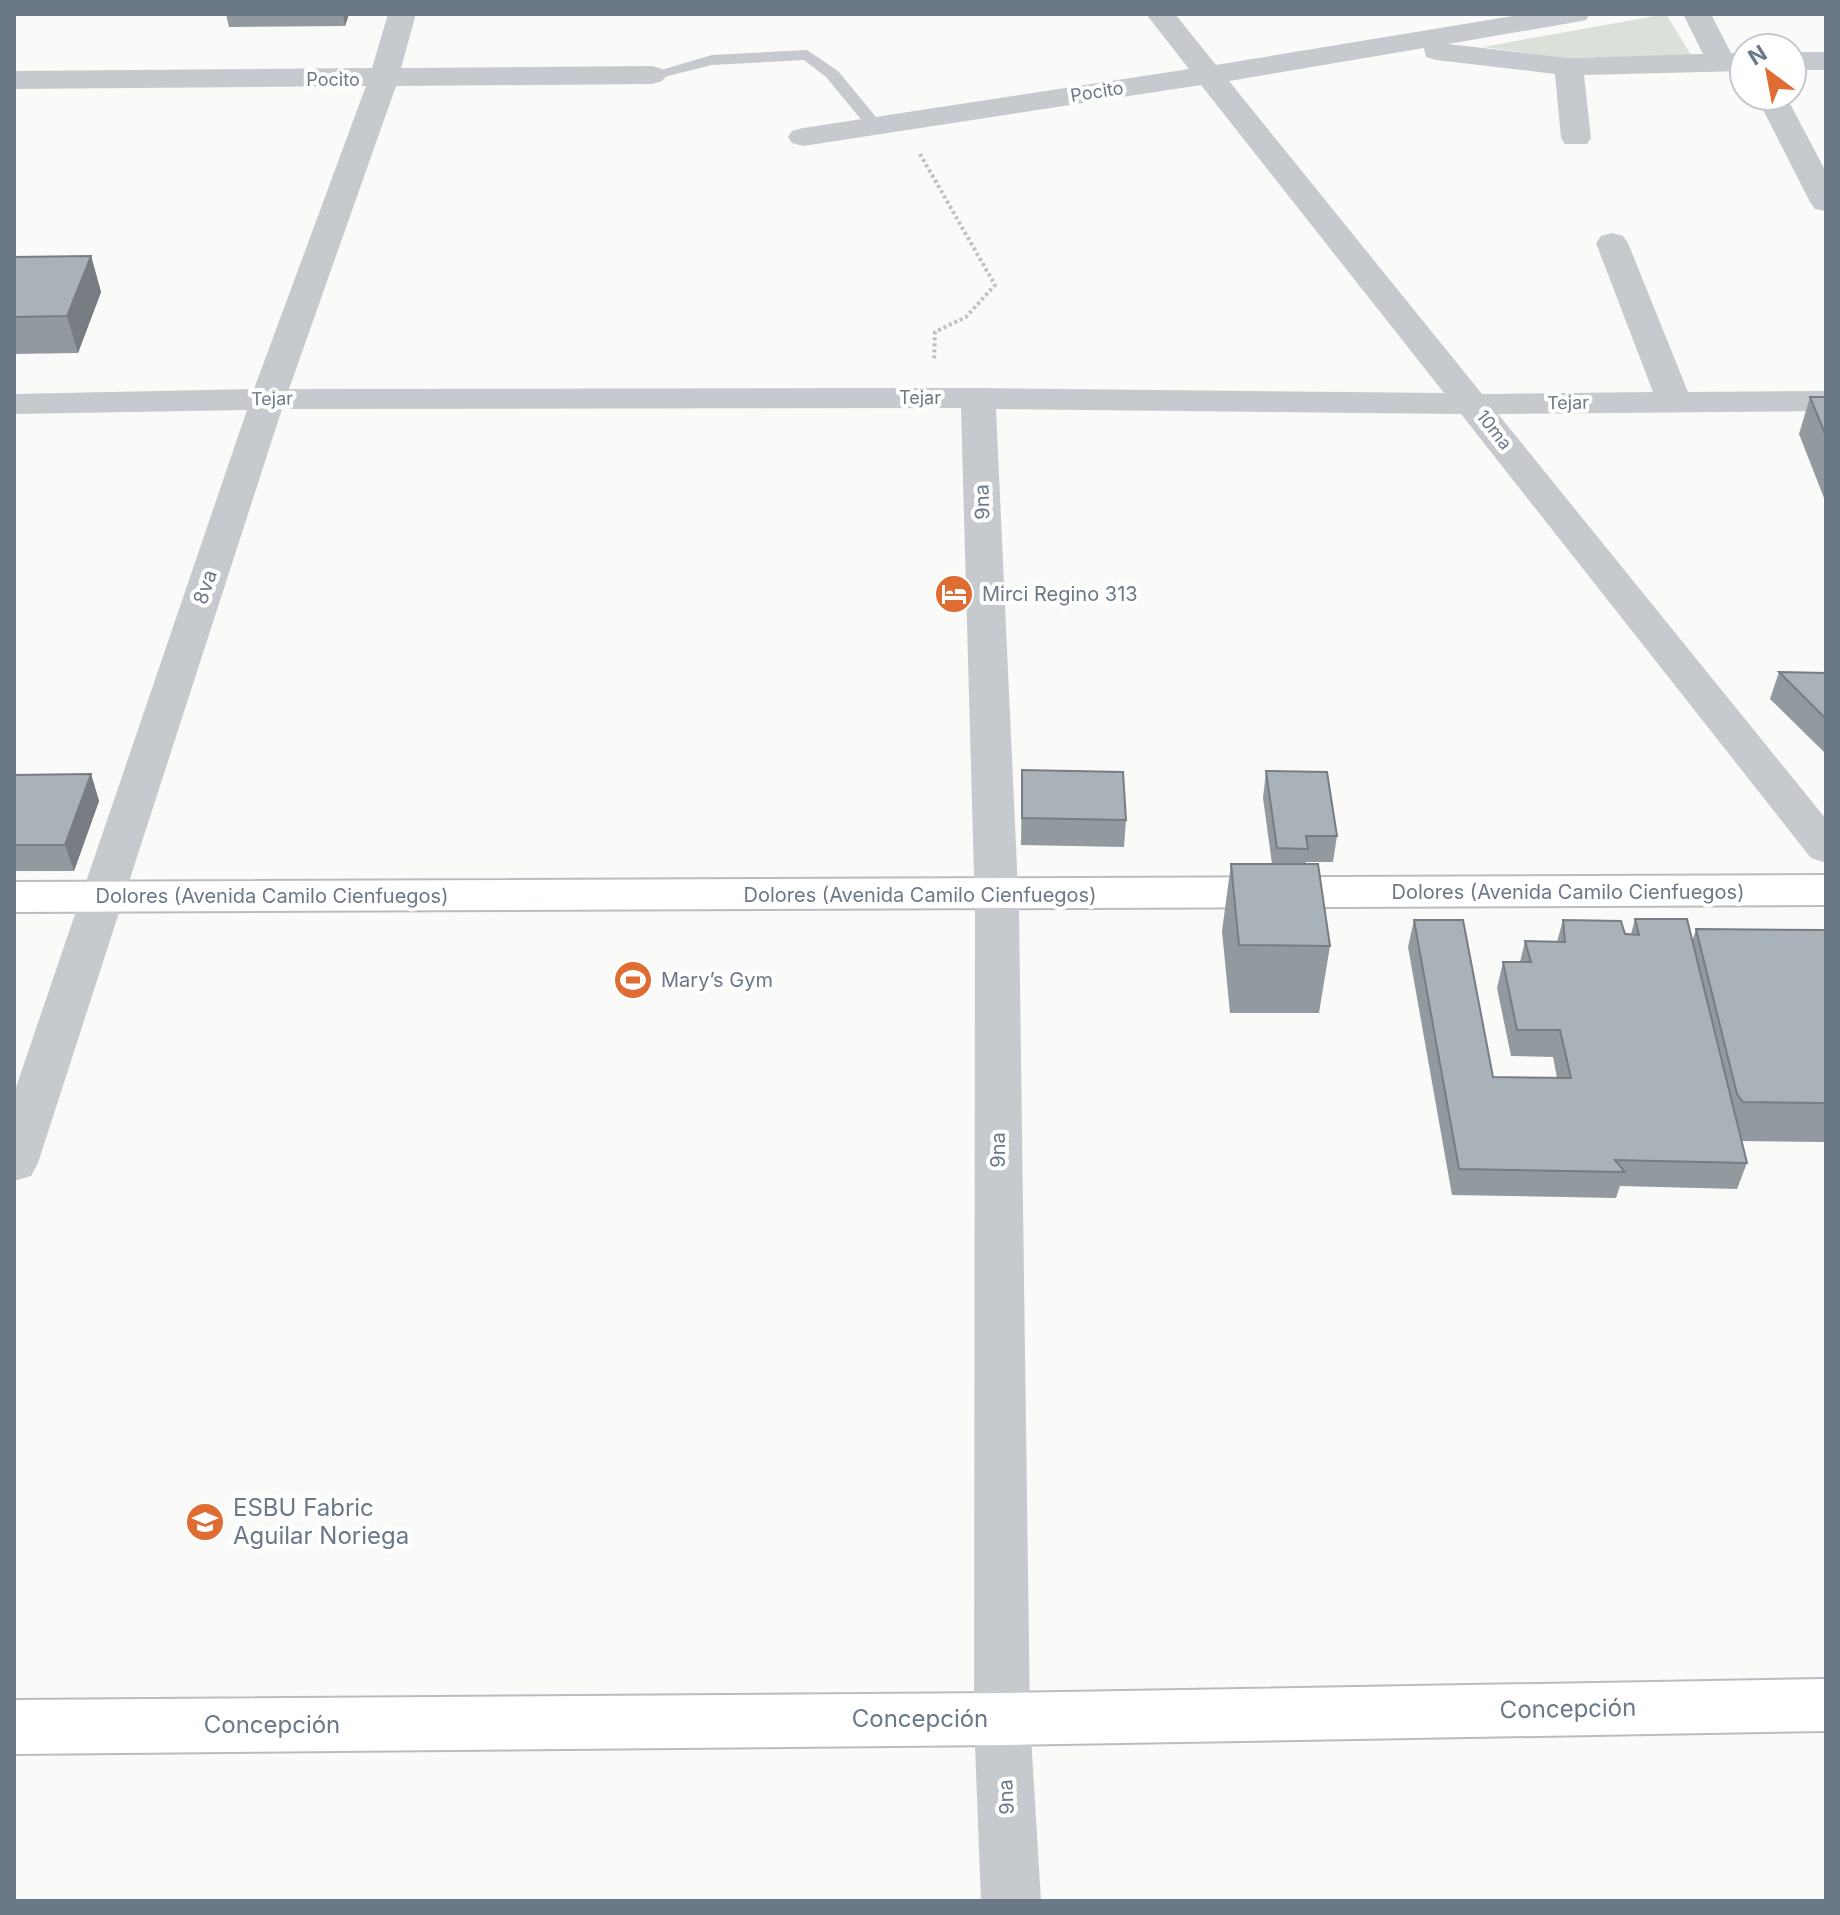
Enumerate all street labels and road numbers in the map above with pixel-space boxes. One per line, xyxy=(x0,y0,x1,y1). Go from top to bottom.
street label: Pocito xyxy=(306,69,360,90)
street label: Pocito xyxy=(1069,77,1125,106)
street label: Tejar xyxy=(899,387,941,408)
street label: Tejar xyxy=(251,388,293,409)
street label: Tejar xyxy=(1547,392,1589,413)
street label: 10ma xyxy=(1472,406,1516,454)
street label: 9na xyxy=(969,484,995,520)
street label: 8va xyxy=(188,567,222,607)
street label: Dolores (Avenida Camilo Cienfuegos) xyxy=(1392,880,1744,904)
street label: Dolores (Avenida Camilo Cienfuegos) xyxy=(744,883,1096,907)
street label: Dolores (Avenida Camilo Cienfuegos) xyxy=(96,884,448,908)
street label: 9na xyxy=(986,1132,1010,1168)
street label: Concepción xyxy=(1499,1693,1637,1724)
street label: Concepción xyxy=(852,1704,988,1733)
street label: Concepción xyxy=(204,1710,340,1739)
street label: 9na xyxy=(993,1779,1019,1815)

